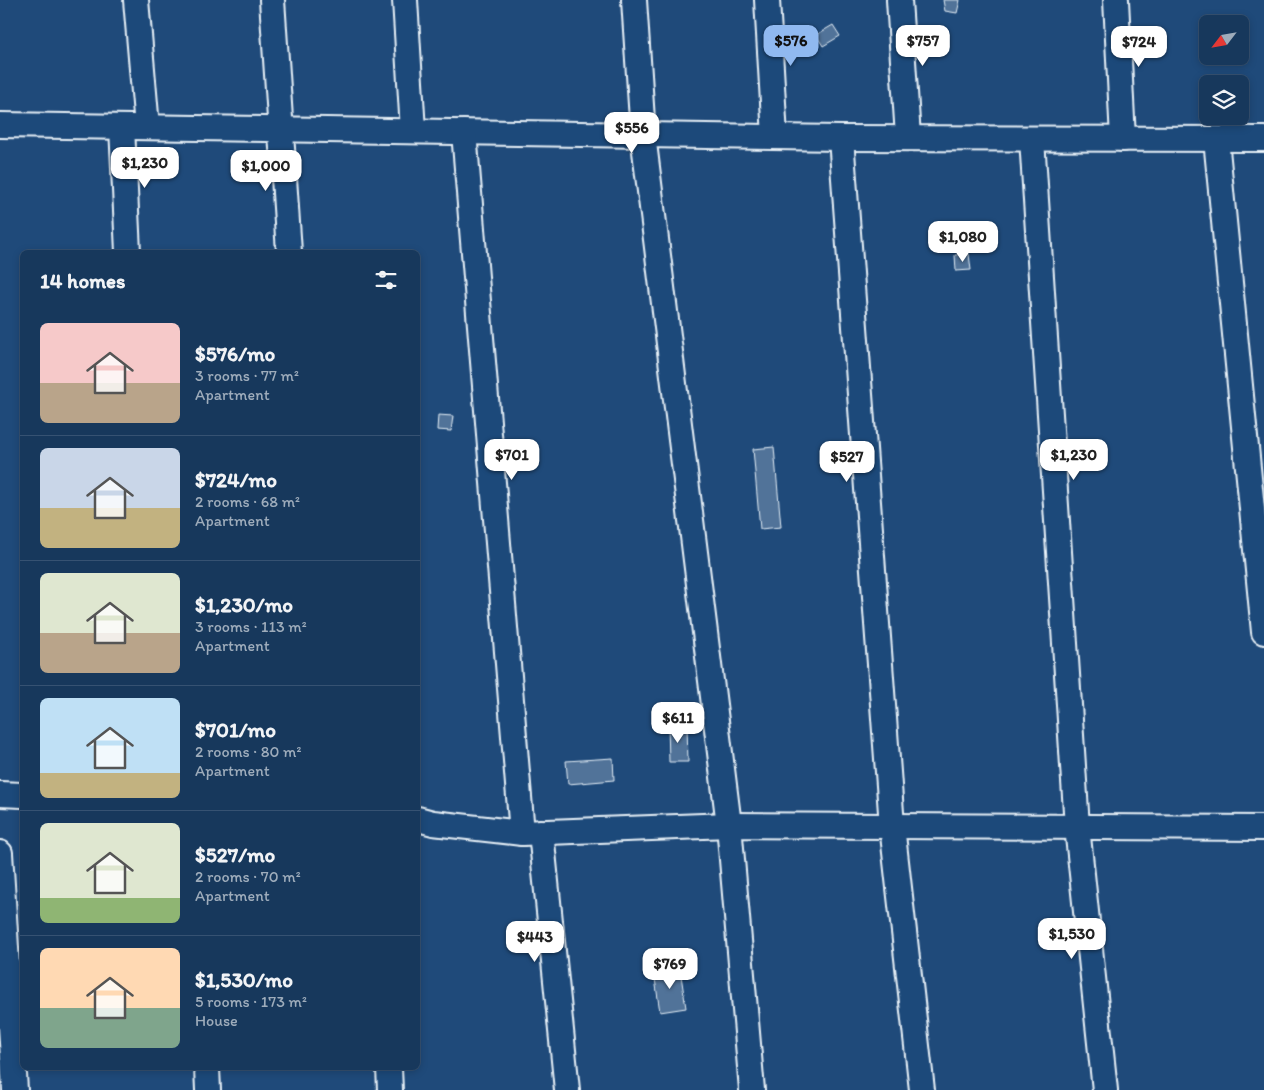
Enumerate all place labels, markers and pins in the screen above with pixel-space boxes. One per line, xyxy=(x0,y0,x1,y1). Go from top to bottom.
pin: $576 xyxy=(761,24,821,67)
pin: $757 xyxy=(893,24,953,67)
pin: $724 xyxy=(1109,26,1169,68)
pin: $556 xyxy=(602,112,662,154)
pin: $1,230 xyxy=(104,146,186,189)
pin: $1,000 xyxy=(225,150,307,192)
pin: $1,080 xyxy=(922,220,1004,263)
pin: $701 xyxy=(482,438,542,481)
pin: $1,230 xyxy=(1033,438,1115,481)
pin: $527 xyxy=(817,440,877,483)
pin: $611 xyxy=(648,702,708,744)
pin: $1,530 xyxy=(1031,918,1113,960)
pin: $443 xyxy=(505,920,565,963)
pin: $769 xyxy=(640,948,700,990)

